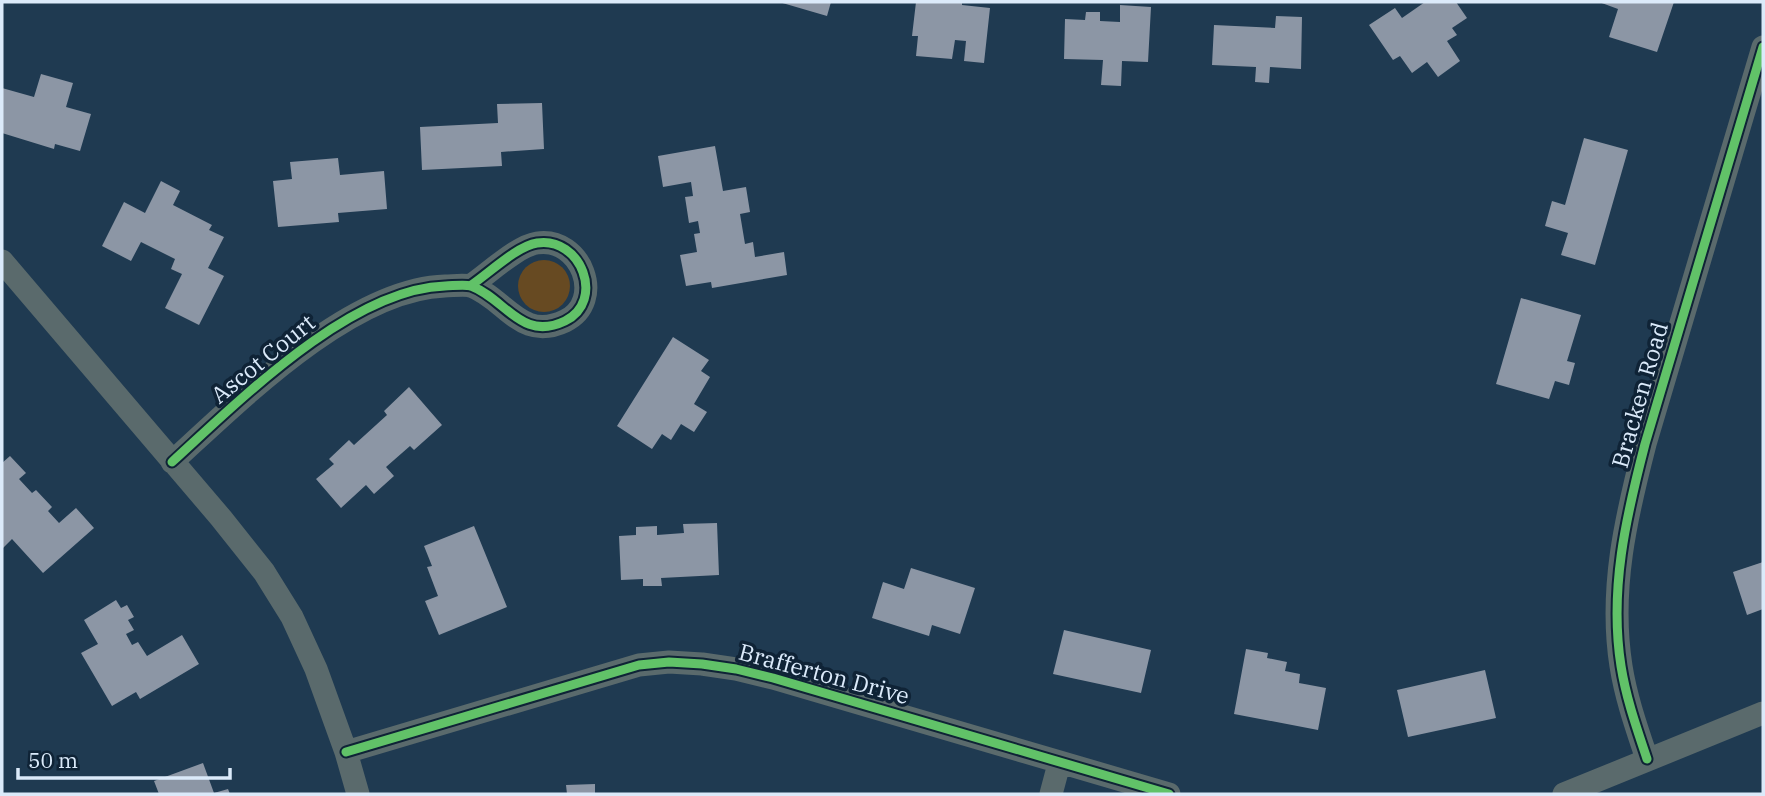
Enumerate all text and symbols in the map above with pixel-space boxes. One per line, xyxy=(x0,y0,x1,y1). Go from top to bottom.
street label: Ascot Court xyxy=(204,307,321,409)
street label: Bracken Road xyxy=(1604,318,1674,471)
street label: Brafferton Drive xyxy=(736,636,913,710)
scale bar xyxy=(18,736,229,780)
text: 50 m xyxy=(28,746,78,774)

